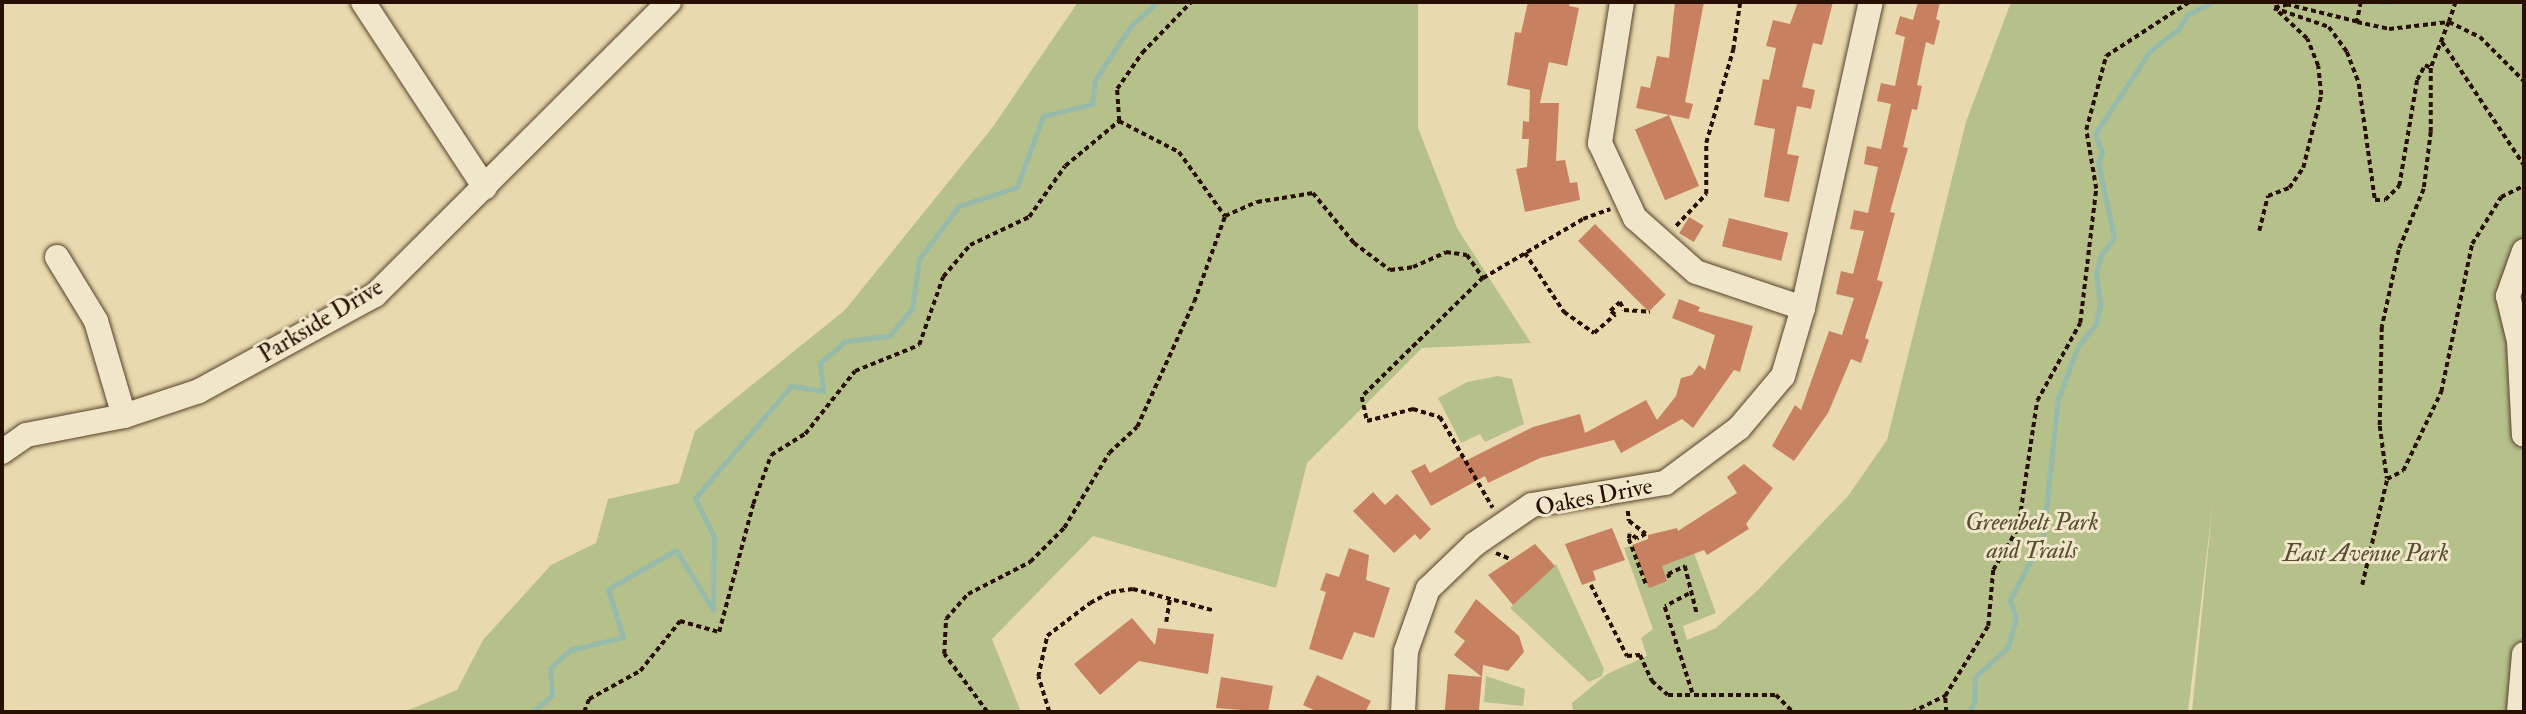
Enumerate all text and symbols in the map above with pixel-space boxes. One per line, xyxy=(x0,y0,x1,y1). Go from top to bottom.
street label: Parkside Drive xyxy=(254,273,388,369)
street label: Oakes Drive xyxy=(1533,472,1655,522)
park label: Greenbelt Park and Trails xyxy=(1965,509,2099,565)
park label: East Avenue Park xyxy=(2283,540,2449,568)

